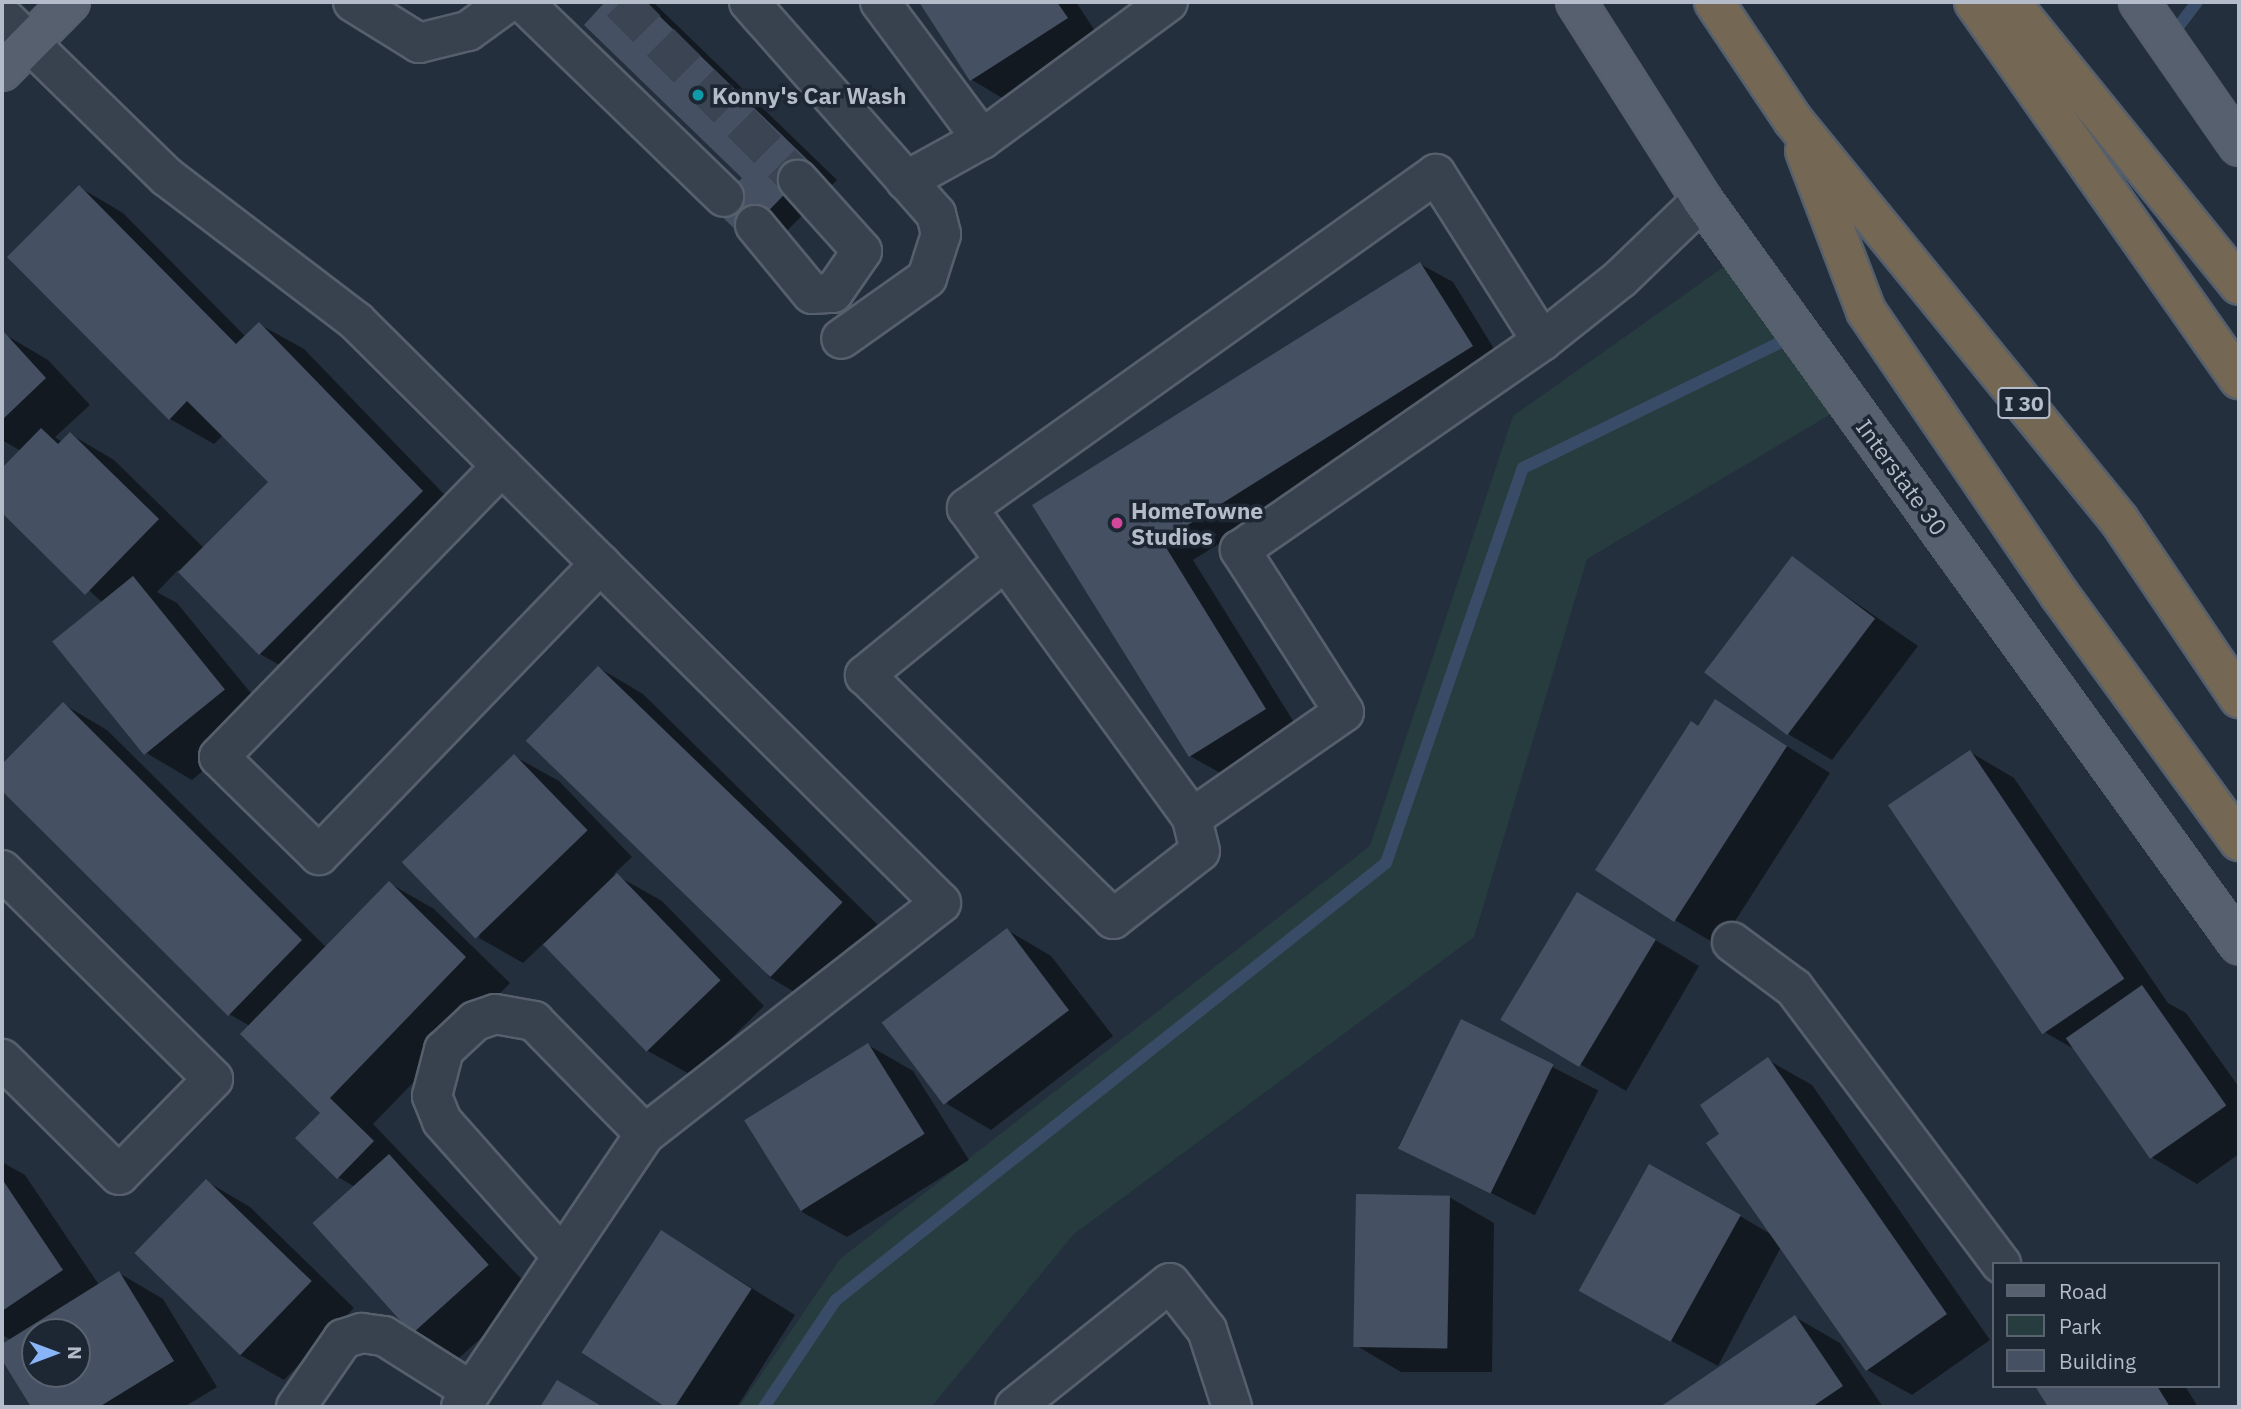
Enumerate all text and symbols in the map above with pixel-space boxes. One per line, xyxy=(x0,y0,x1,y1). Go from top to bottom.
place label: Konny's Car Wash xyxy=(712,81,906,109)
marker: Konny's Car Wash xyxy=(690,87,706,103)
road number: I 30 xyxy=(1996,386,2052,420)
street label: Interstate 30 xyxy=(1851,414,1953,540)
place label: HomeTowne Studios xyxy=(1131,496,1263,550)
marker: HomeTowne Studios xyxy=(1109,515,1125,531)
legend xyxy=(1993,1262,2220,1388)
text: Road xyxy=(2059,1277,2107,1305)
text: Park xyxy=(2059,1312,2102,1340)
north arrow xyxy=(21,1318,91,1388)
text: N xyxy=(63,1346,87,1360)
text: Building xyxy=(2059,1347,2136,1375)

